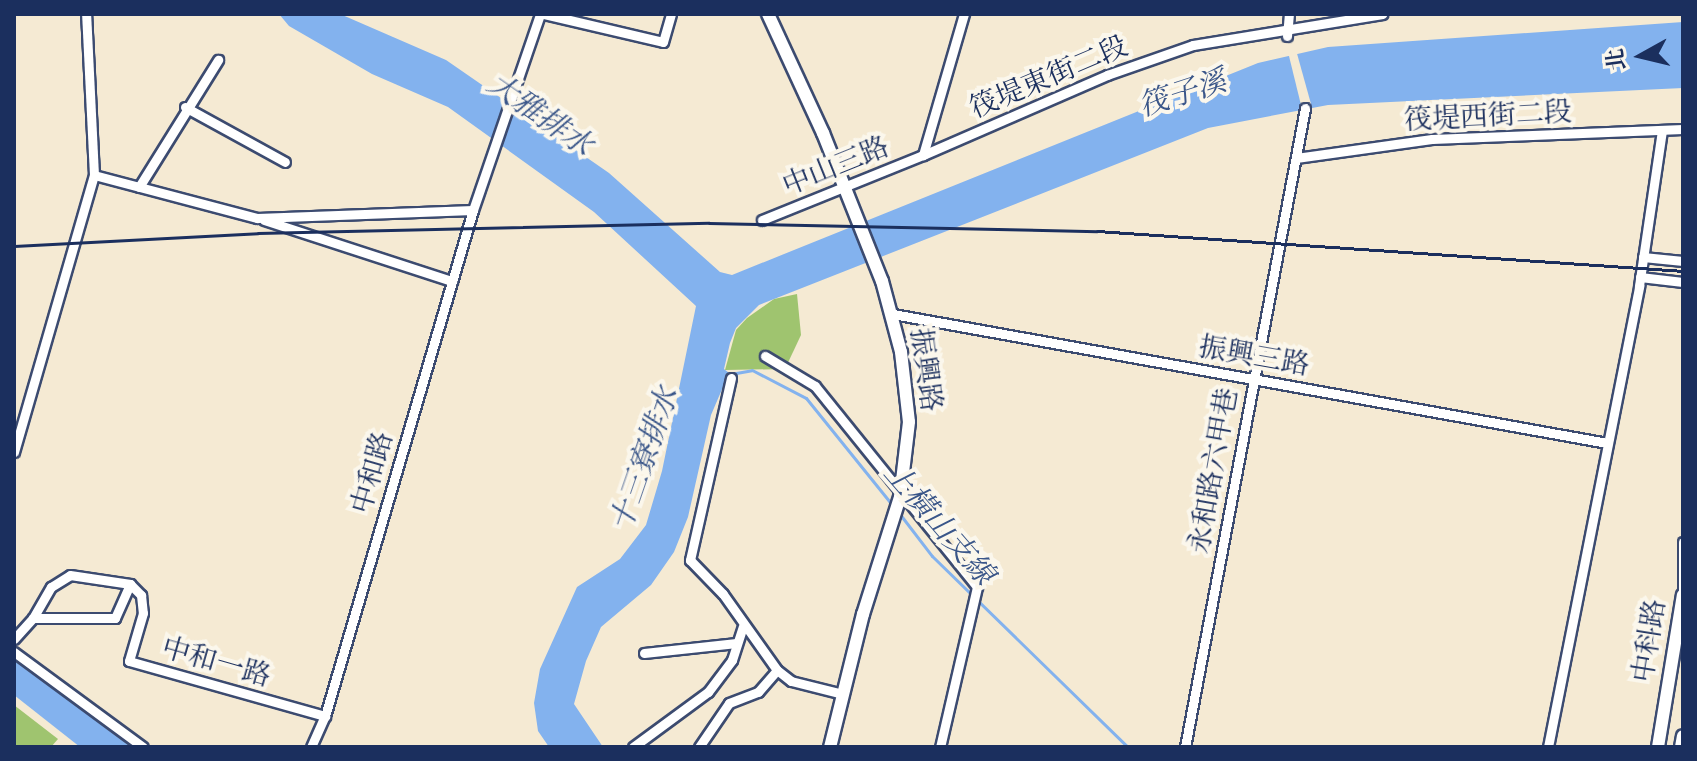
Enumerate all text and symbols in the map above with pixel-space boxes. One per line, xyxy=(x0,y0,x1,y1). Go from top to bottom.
north arrow xyxy=(1601,16,1681,96)
street label: 筏堤東街二段 xyxy=(965,30,1133,126)
text: 北 xyxy=(1602,47,1632,72)
water label: 筏子溪 xyxy=(1135,64,1231,126)
water label: 大雅排水 xyxy=(480,67,598,165)
street label: 筏堤西街二段 xyxy=(1403,96,1573,138)
street label: 中山三路 xyxy=(778,130,894,204)
street label: 振興路 xyxy=(903,326,947,414)
street label: 振興三路 xyxy=(1196,331,1312,383)
water label: 十三寮排水 xyxy=(605,383,687,537)
street label: 永和路六甲巷 xyxy=(1183,385,1245,557)
street label: 中和路 xyxy=(345,428,401,518)
water label: 上橫山支線 xyxy=(875,457,1001,593)
street label: 中科路 xyxy=(1627,597,1673,685)
street label: 中和一路 xyxy=(158,631,274,695)

